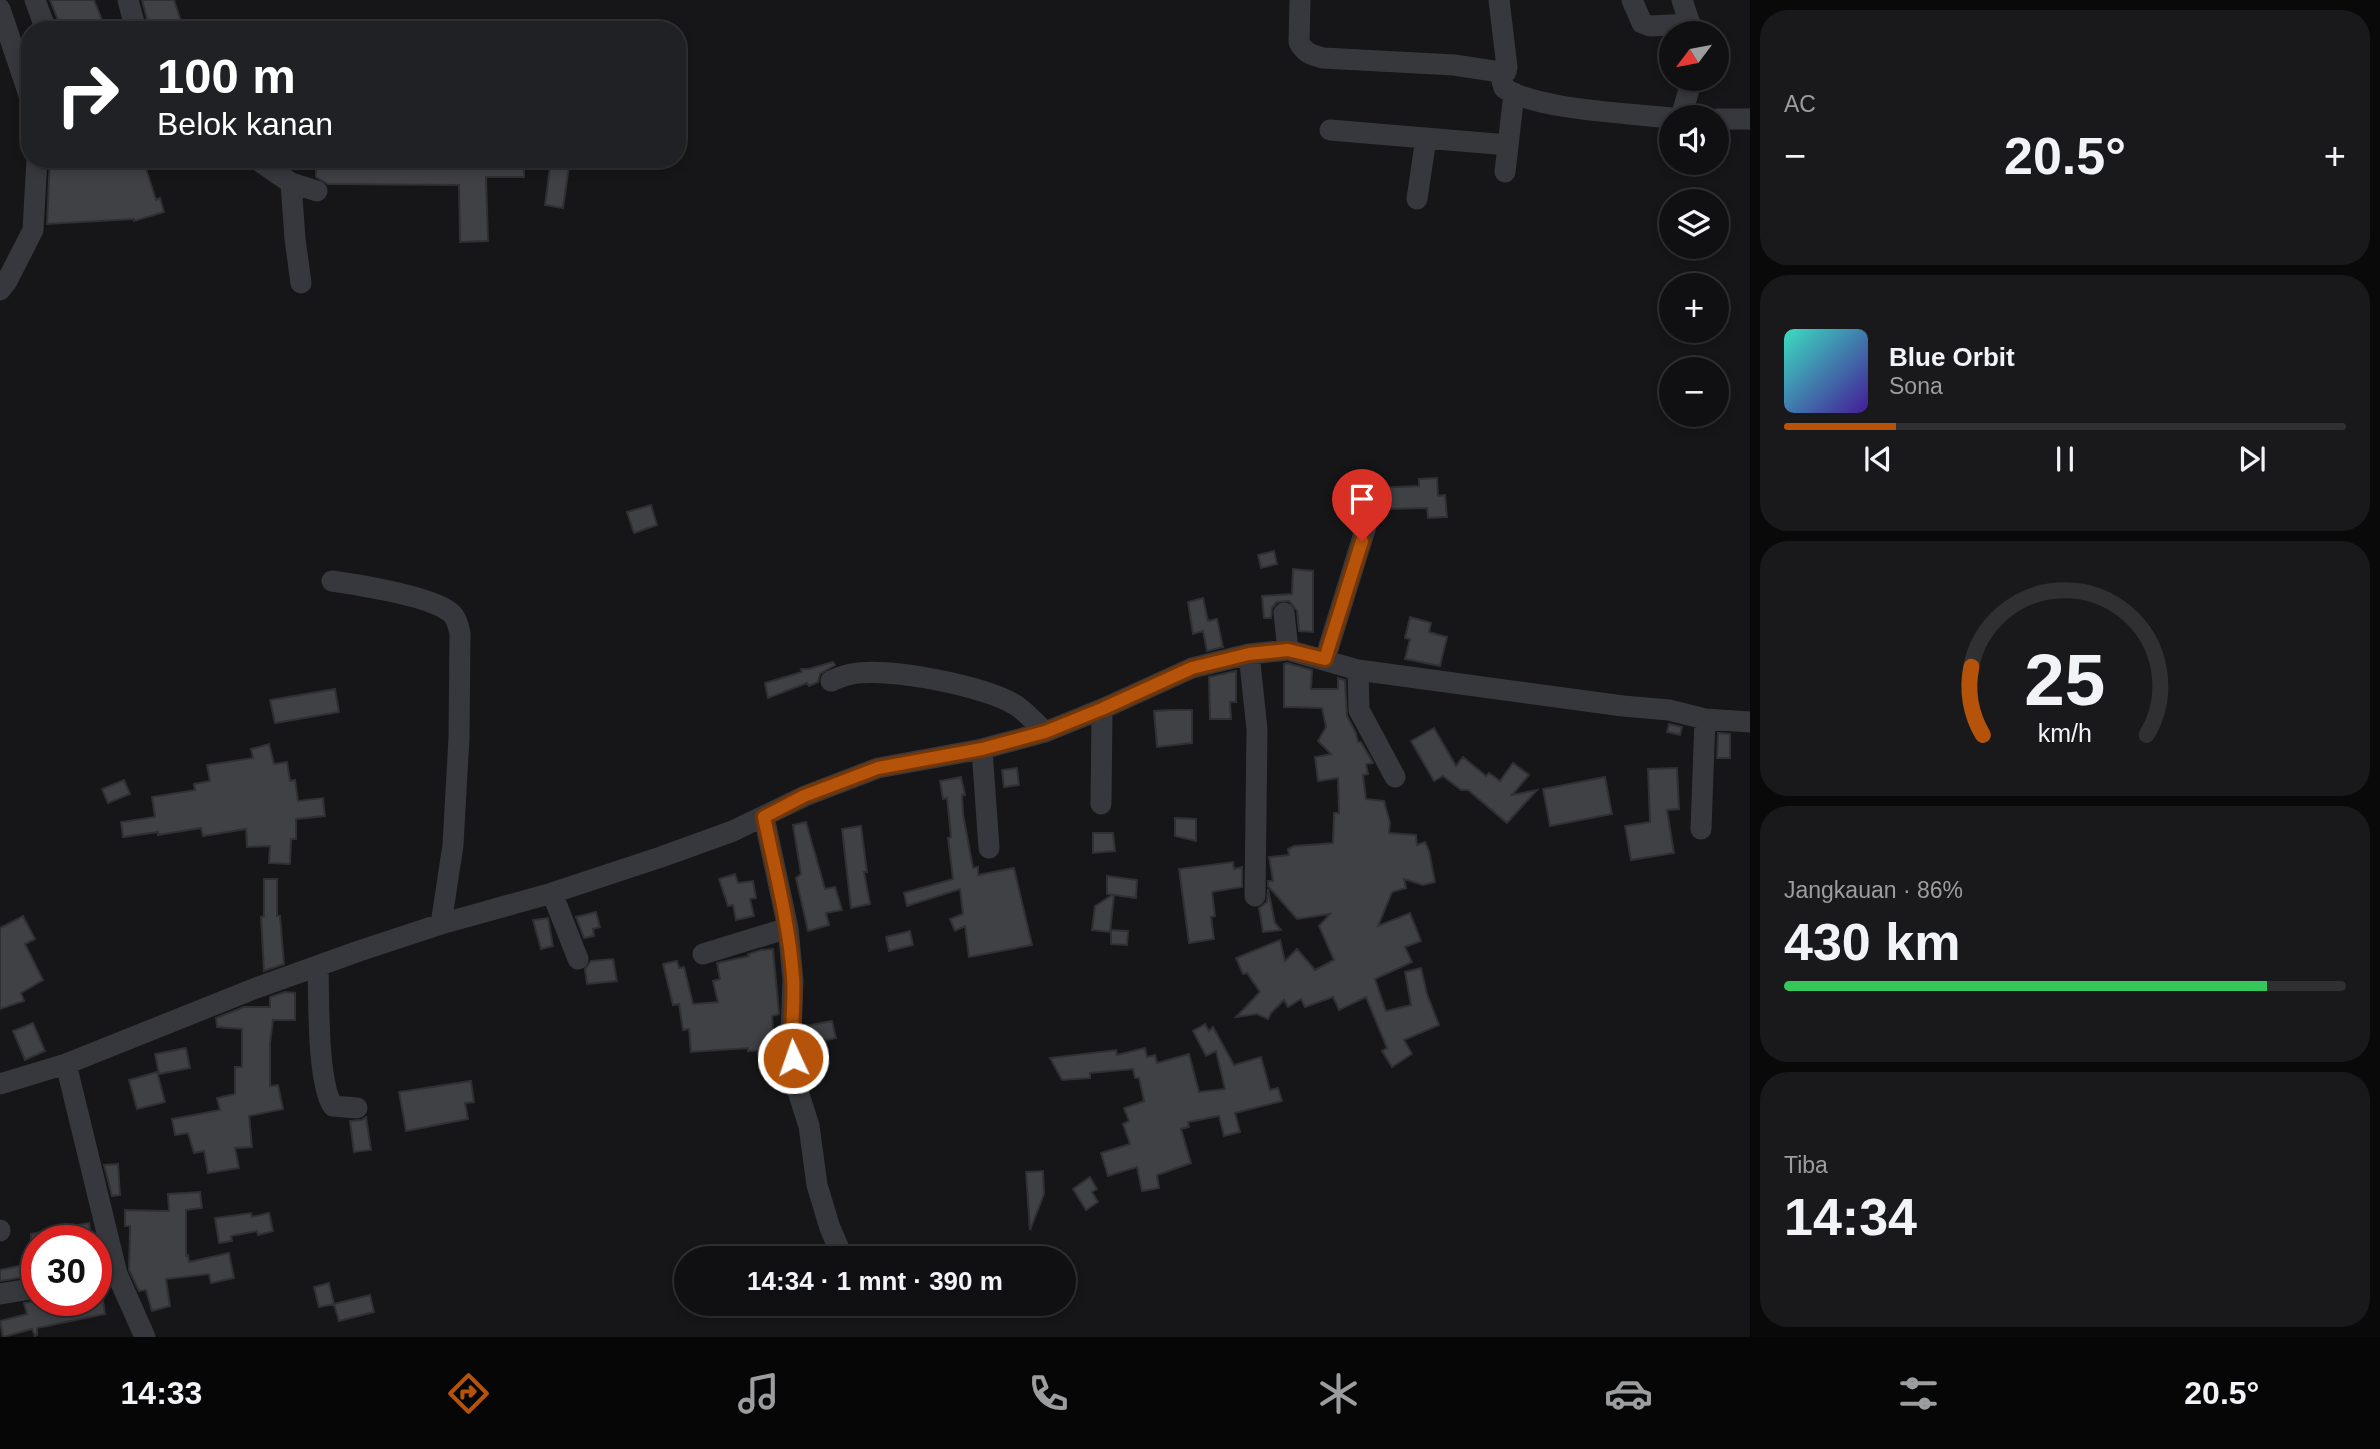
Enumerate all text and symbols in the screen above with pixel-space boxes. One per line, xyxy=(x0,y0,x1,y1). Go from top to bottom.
north arrow xyxy=(1659,21,1729,91)
map controls xyxy=(1659,21,1729,427)
icon: right xyxy=(42,49,133,140)
text: 100 m xyxy=(157,49,296,103)
text: AC xyxy=(1784,91,1816,117)
button: sound xyxy=(1659,105,1729,175)
text: Belok kanan xyxy=(157,106,333,142)
text: 20.5° xyxy=(2004,127,2126,185)
text: − xyxy=(1784,135,1806,177)
text: + xyxy=(2324,135,2346,177)
button: layers xyxy=(1659,189,1729,259)
button: + xyxy=(1659,273,1729,343)
text: Blue Orbit xyxy=(1889,342,2015,372)
button: − xyxy=(1659,357,1729,427)
text: Sona xyxy=(1889,373,1943,399)
icon: previous xyxy=(1859,440,1897,478)
icon: pause xyxy=(2046,440,2084,478)
icon: next xyxy=(2233,440,2271,478)
pin xyxy=(1332,469,1392,541)
icon: arrive xyxy=(1343,480,1381,518)
text: 25 xyxy=(2025,639,2105,720)
text: km/h xyxy=(2038,718,2092,746)
text: Jangkauan · 86% xyxy=(1784,877,1963,903)
text: 430 km xyxy=(1784,913,1960,971)
position arrow xyxy=(756,1021,830,1095)
text: Tiba xyxy=(1784,1152,1828,1178)
text: 14:34 xyxy=(1784,1188,1917,1246)
speed limit sign: 30 xyxy=(21,1225,112,1316)
text: 14:34 · 1 mnt · 390 m xyxy=(747,1266,1003,1296)
icon: directions xyxy=(444,1369,493,1418)
icon: music xyxy=(734,1369,783,1418)
icon: phone xyxy=(1024,1369,1073,1418)
icon: climate xyxy=(1314,1369,1363,1418)
icon: car xyxy=(1604,1369,1653,1418)
icon: filters xyxy=(1894,1369,1943,1418)
text: 14:33 xyxy=(121,1375,202,1411)
text: 20.5° xyxy=(2184,1375,2259,1411)

